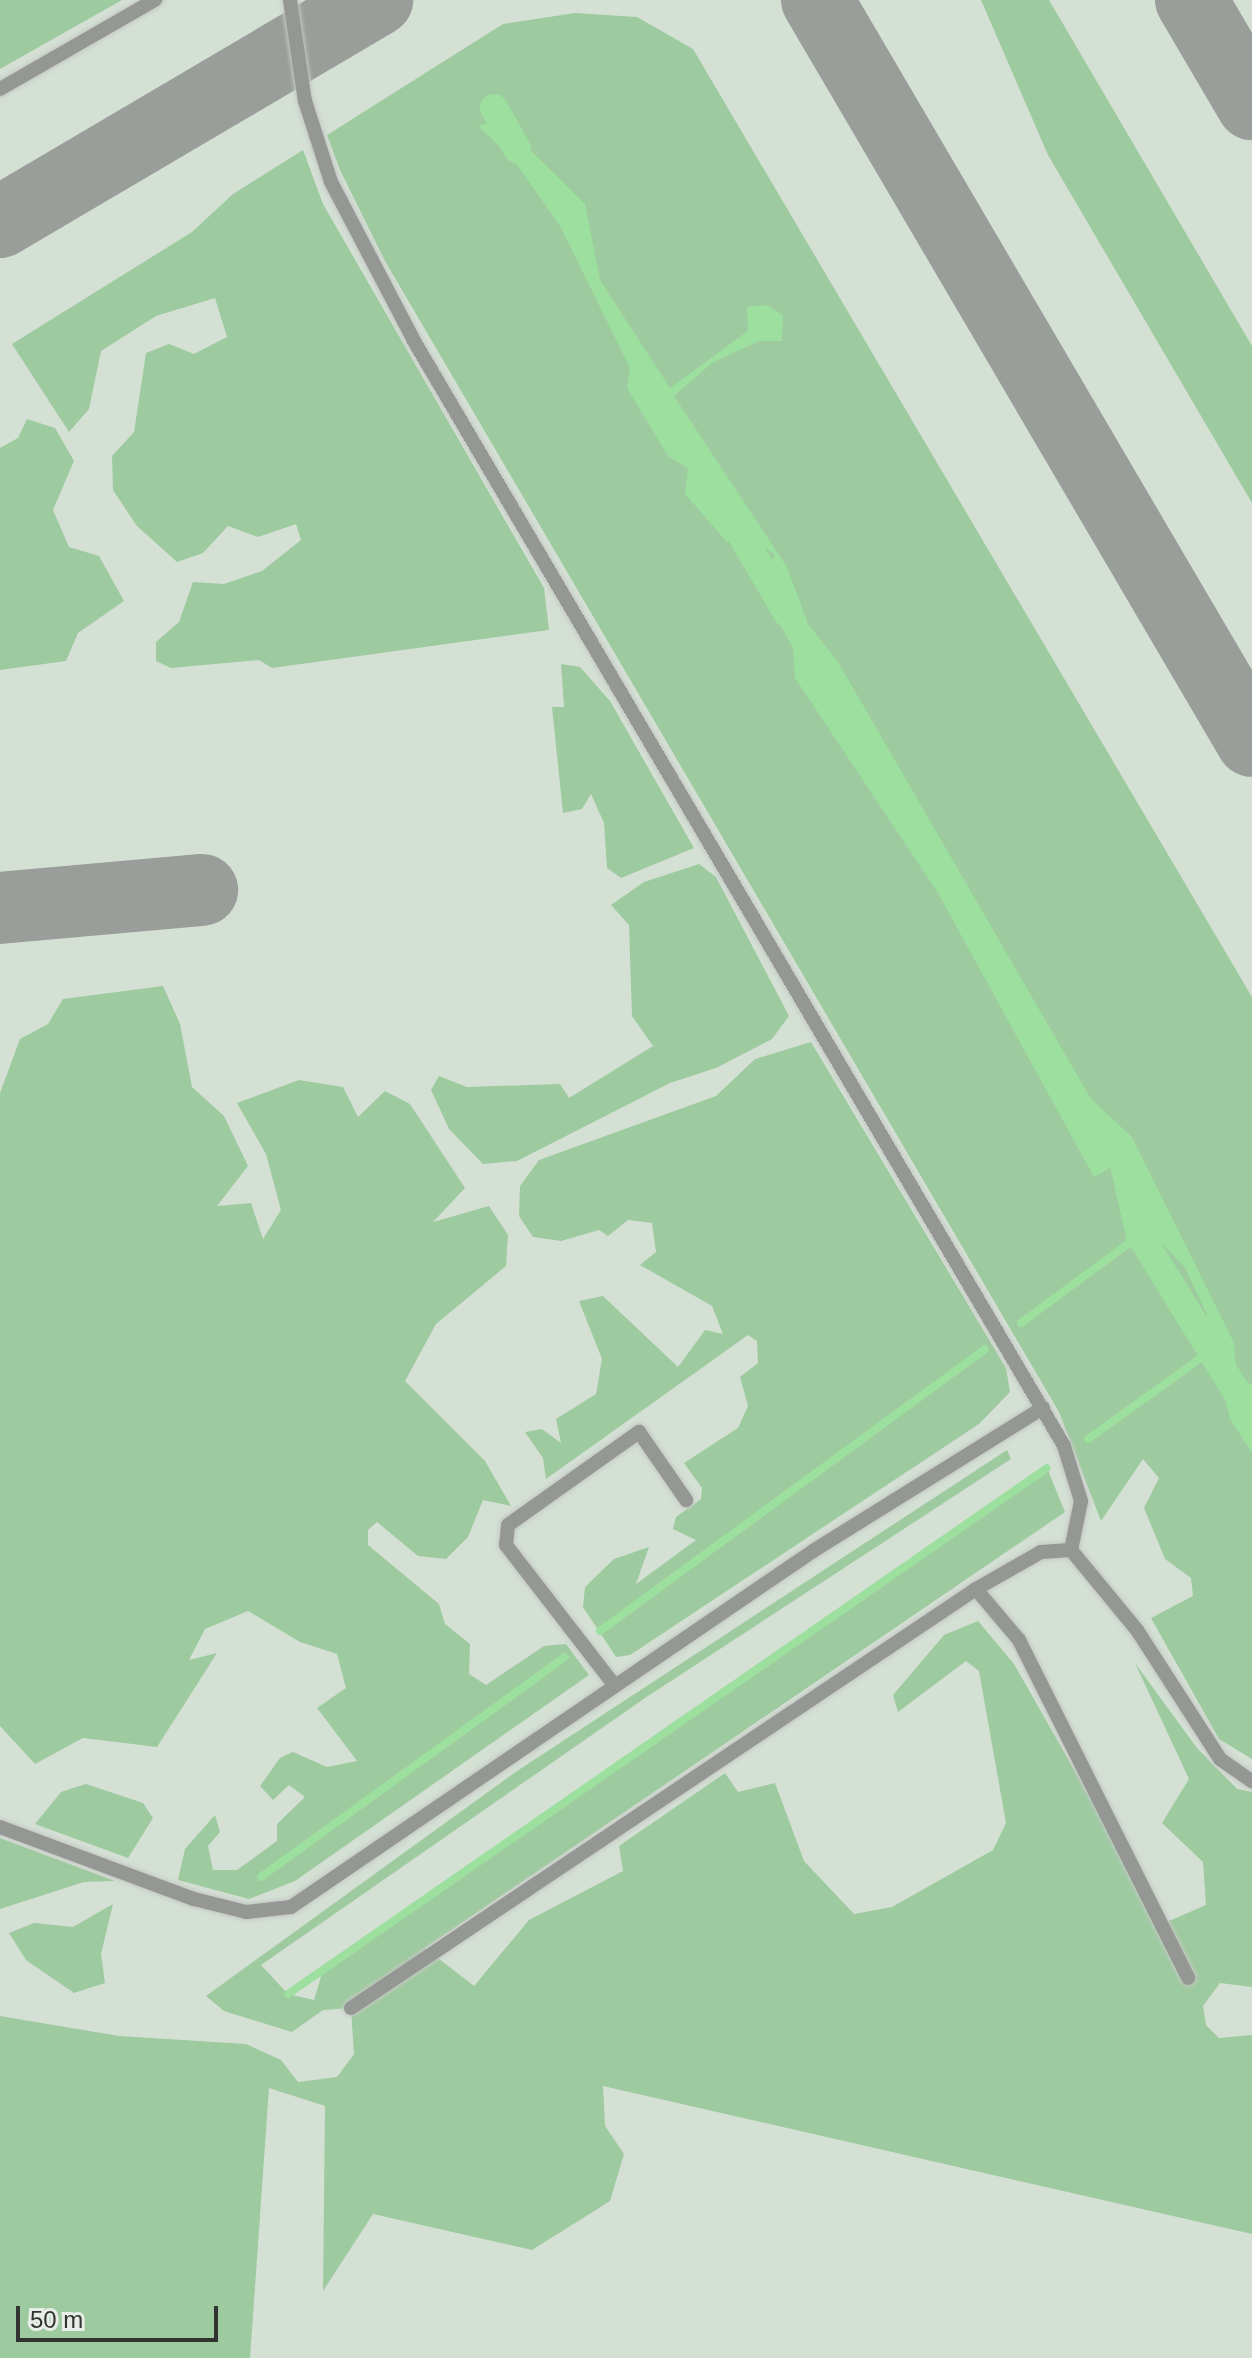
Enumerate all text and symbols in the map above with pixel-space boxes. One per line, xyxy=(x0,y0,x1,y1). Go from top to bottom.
scale bar xyxy=(20,2290,222,2340)
text: 50 m xyxy=(30,2306,83,2333)

